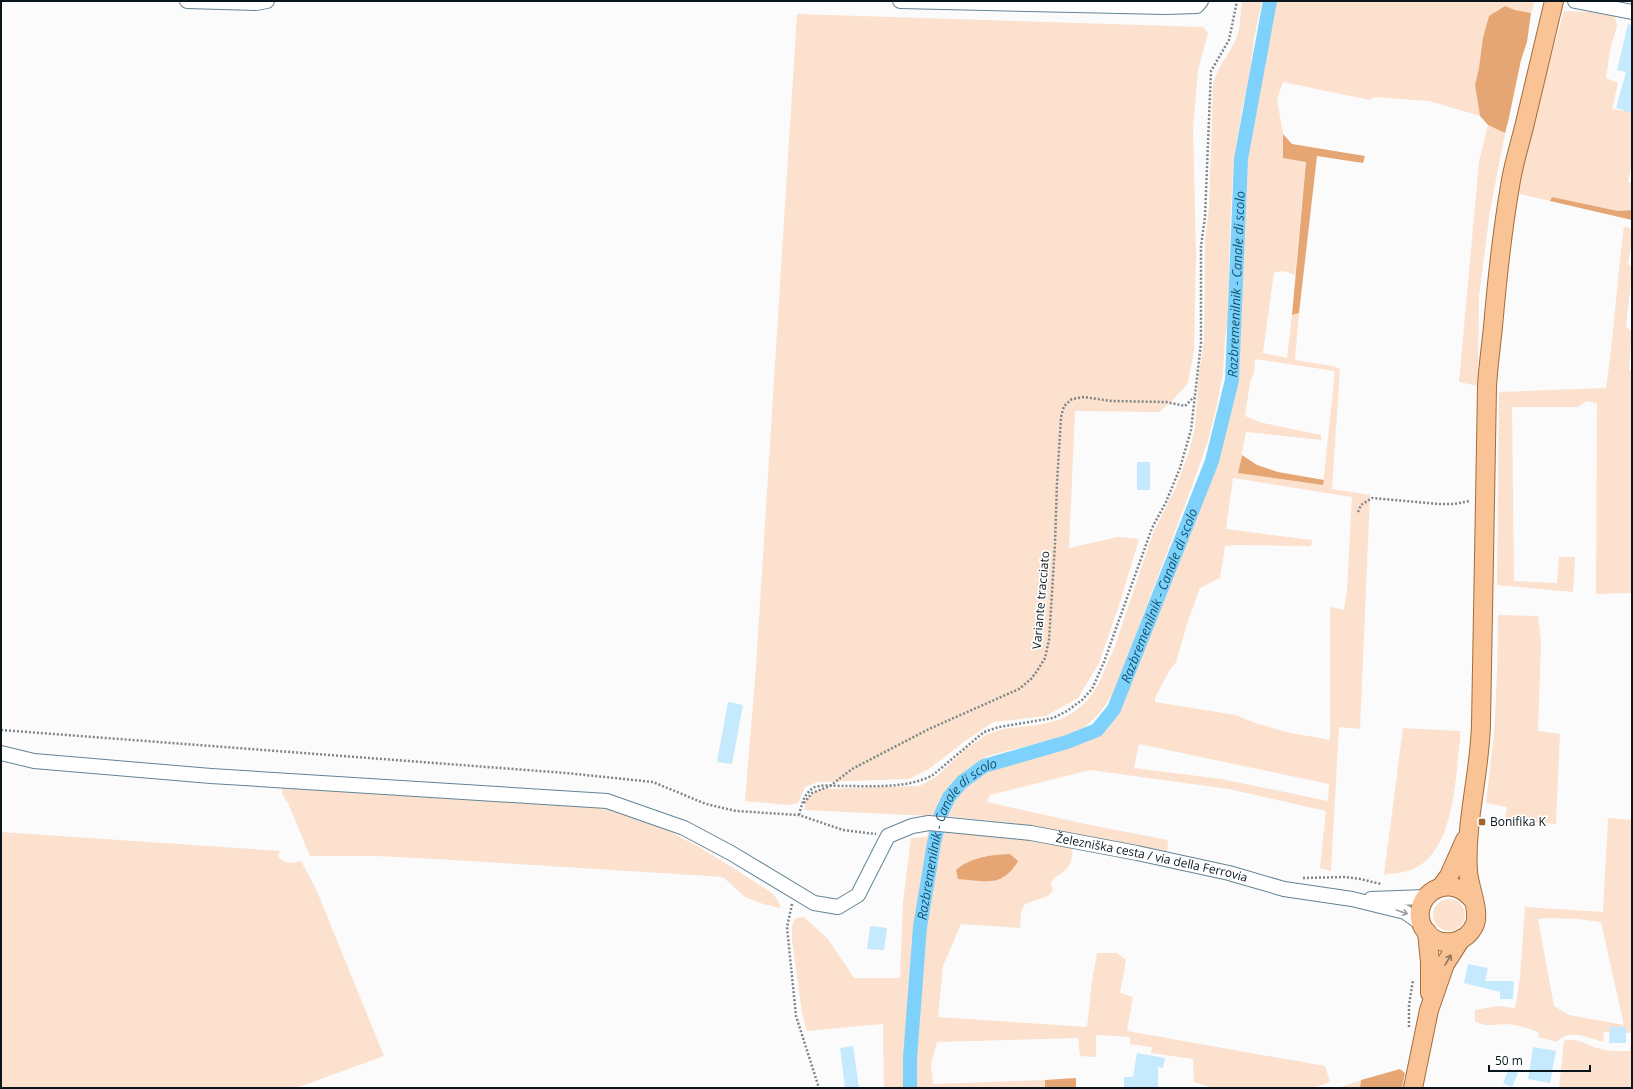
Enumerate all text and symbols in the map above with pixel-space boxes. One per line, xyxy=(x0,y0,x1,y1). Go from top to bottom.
water label: Razbremenilnik - Canale di scolo xyxy=(1223,191,1249,378)
water label: Razbremenilnik - Canale di scolo xyxy=(1116,506,1201,685)
street label: Variante tracciato xyxy=(1028,550,1053,650)
water label: Razbremenilnik - Canale di scolo xyxy=(912,754,999,921)
place label: Bonifika K xyxy=(1490,813,1547,830)
marker: Bonifika K xyxy=(1477,817,1487,827)
street label: Železniška cesta / via della Ferrovia xyxy=(1055,829,1250,886)
one-way arrow xyxy=(1396,909,1409,916)
one-way arrow xyxy=(1444,954,1452,966)
scale bar xyxy=(1489,1047,1590,1073)
text: 50 m xyxy=(1495,1052,1523,1069)

